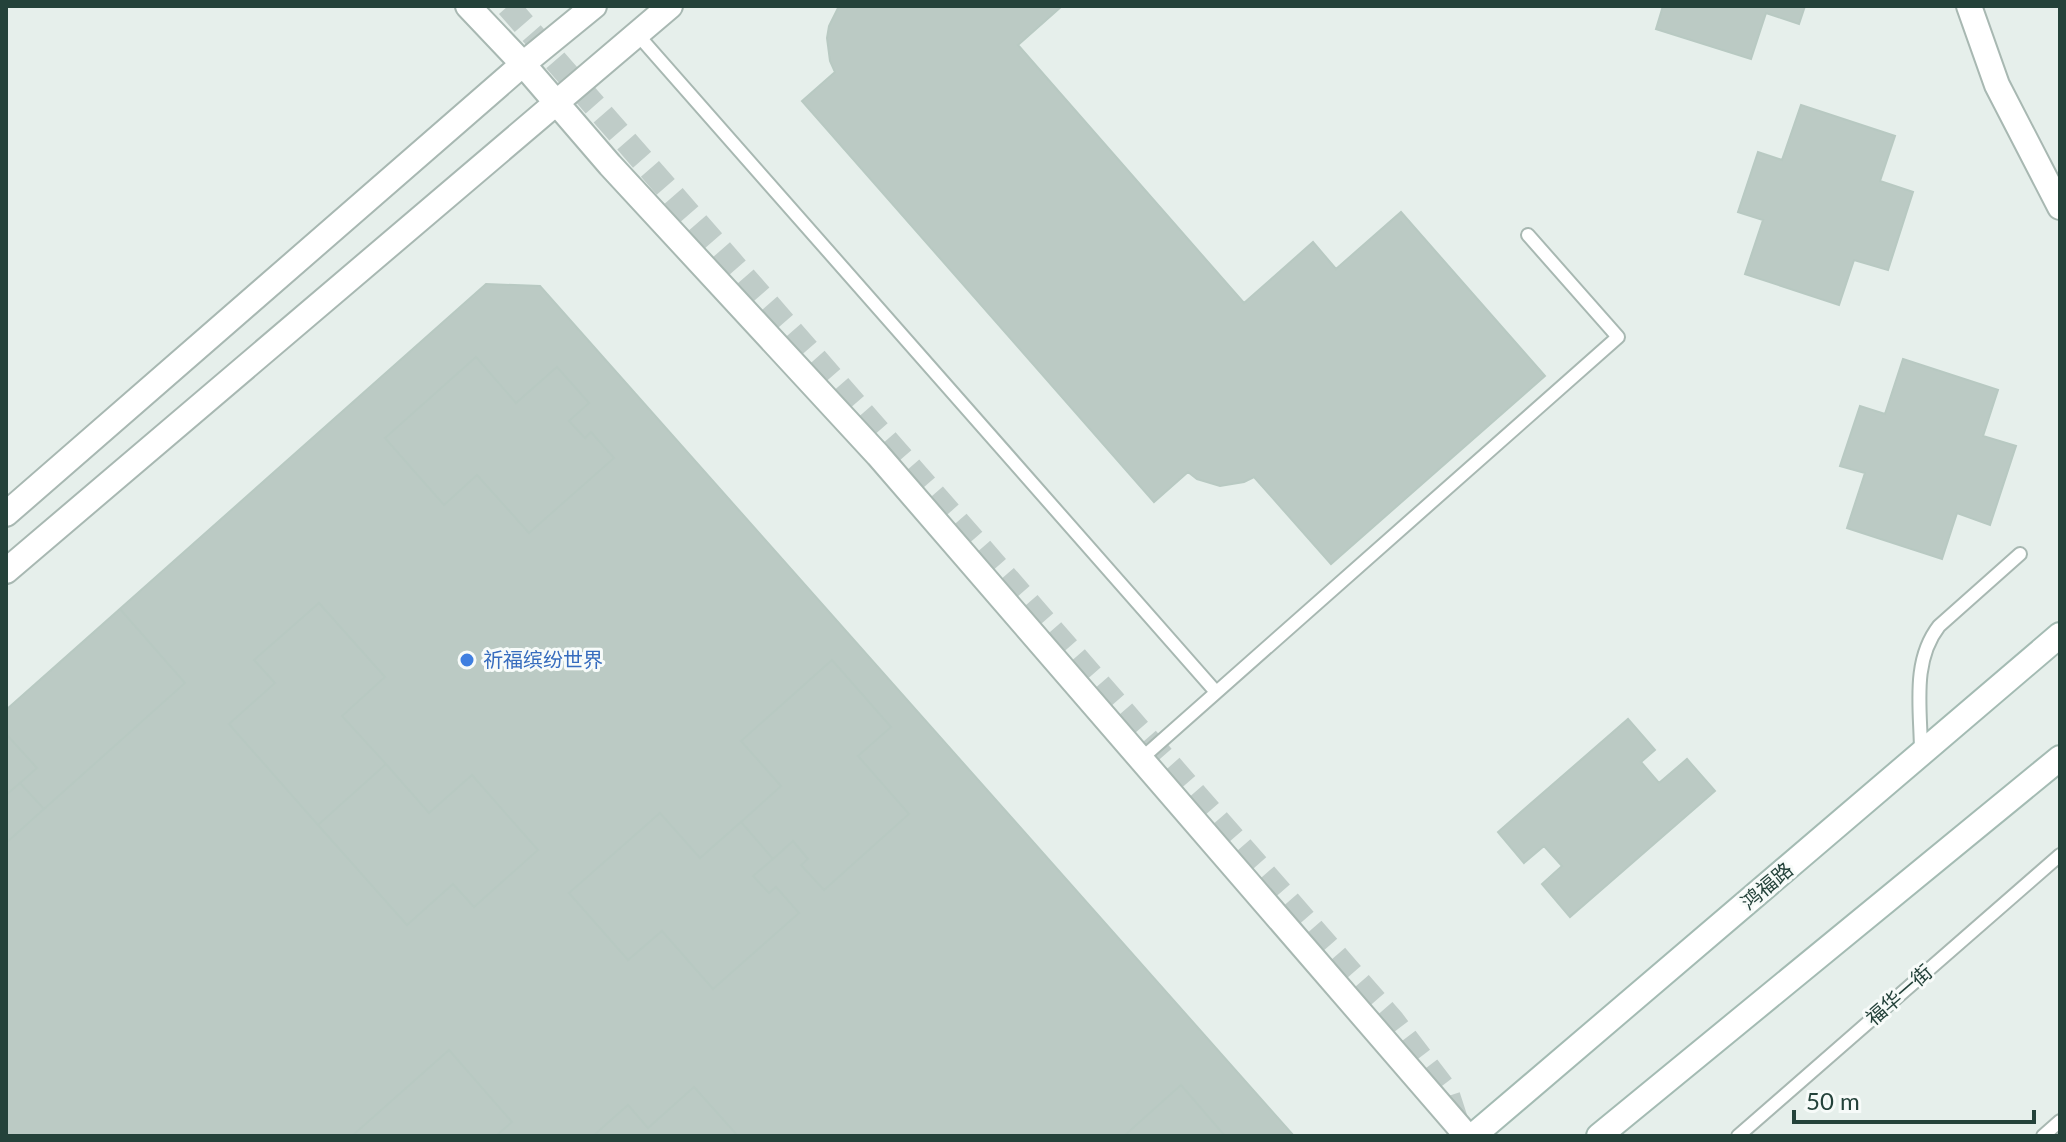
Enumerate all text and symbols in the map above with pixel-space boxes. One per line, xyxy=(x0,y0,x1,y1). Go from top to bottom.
place label: 祈福缤纷世界 xyxy=(483,647,603,671)
marker: 祈福缤纷世界 xyxy=(458,651,476,669)
street label: 鸿福路 xyxy=(1736,857,1797,914)
street label: 福华一街 xyxy=(1860,959,1936,1030)
scale bar xyxy=(1794,1074,2034,1124)
text: 50 m xyxy=(1806,1086,1860,1115)

